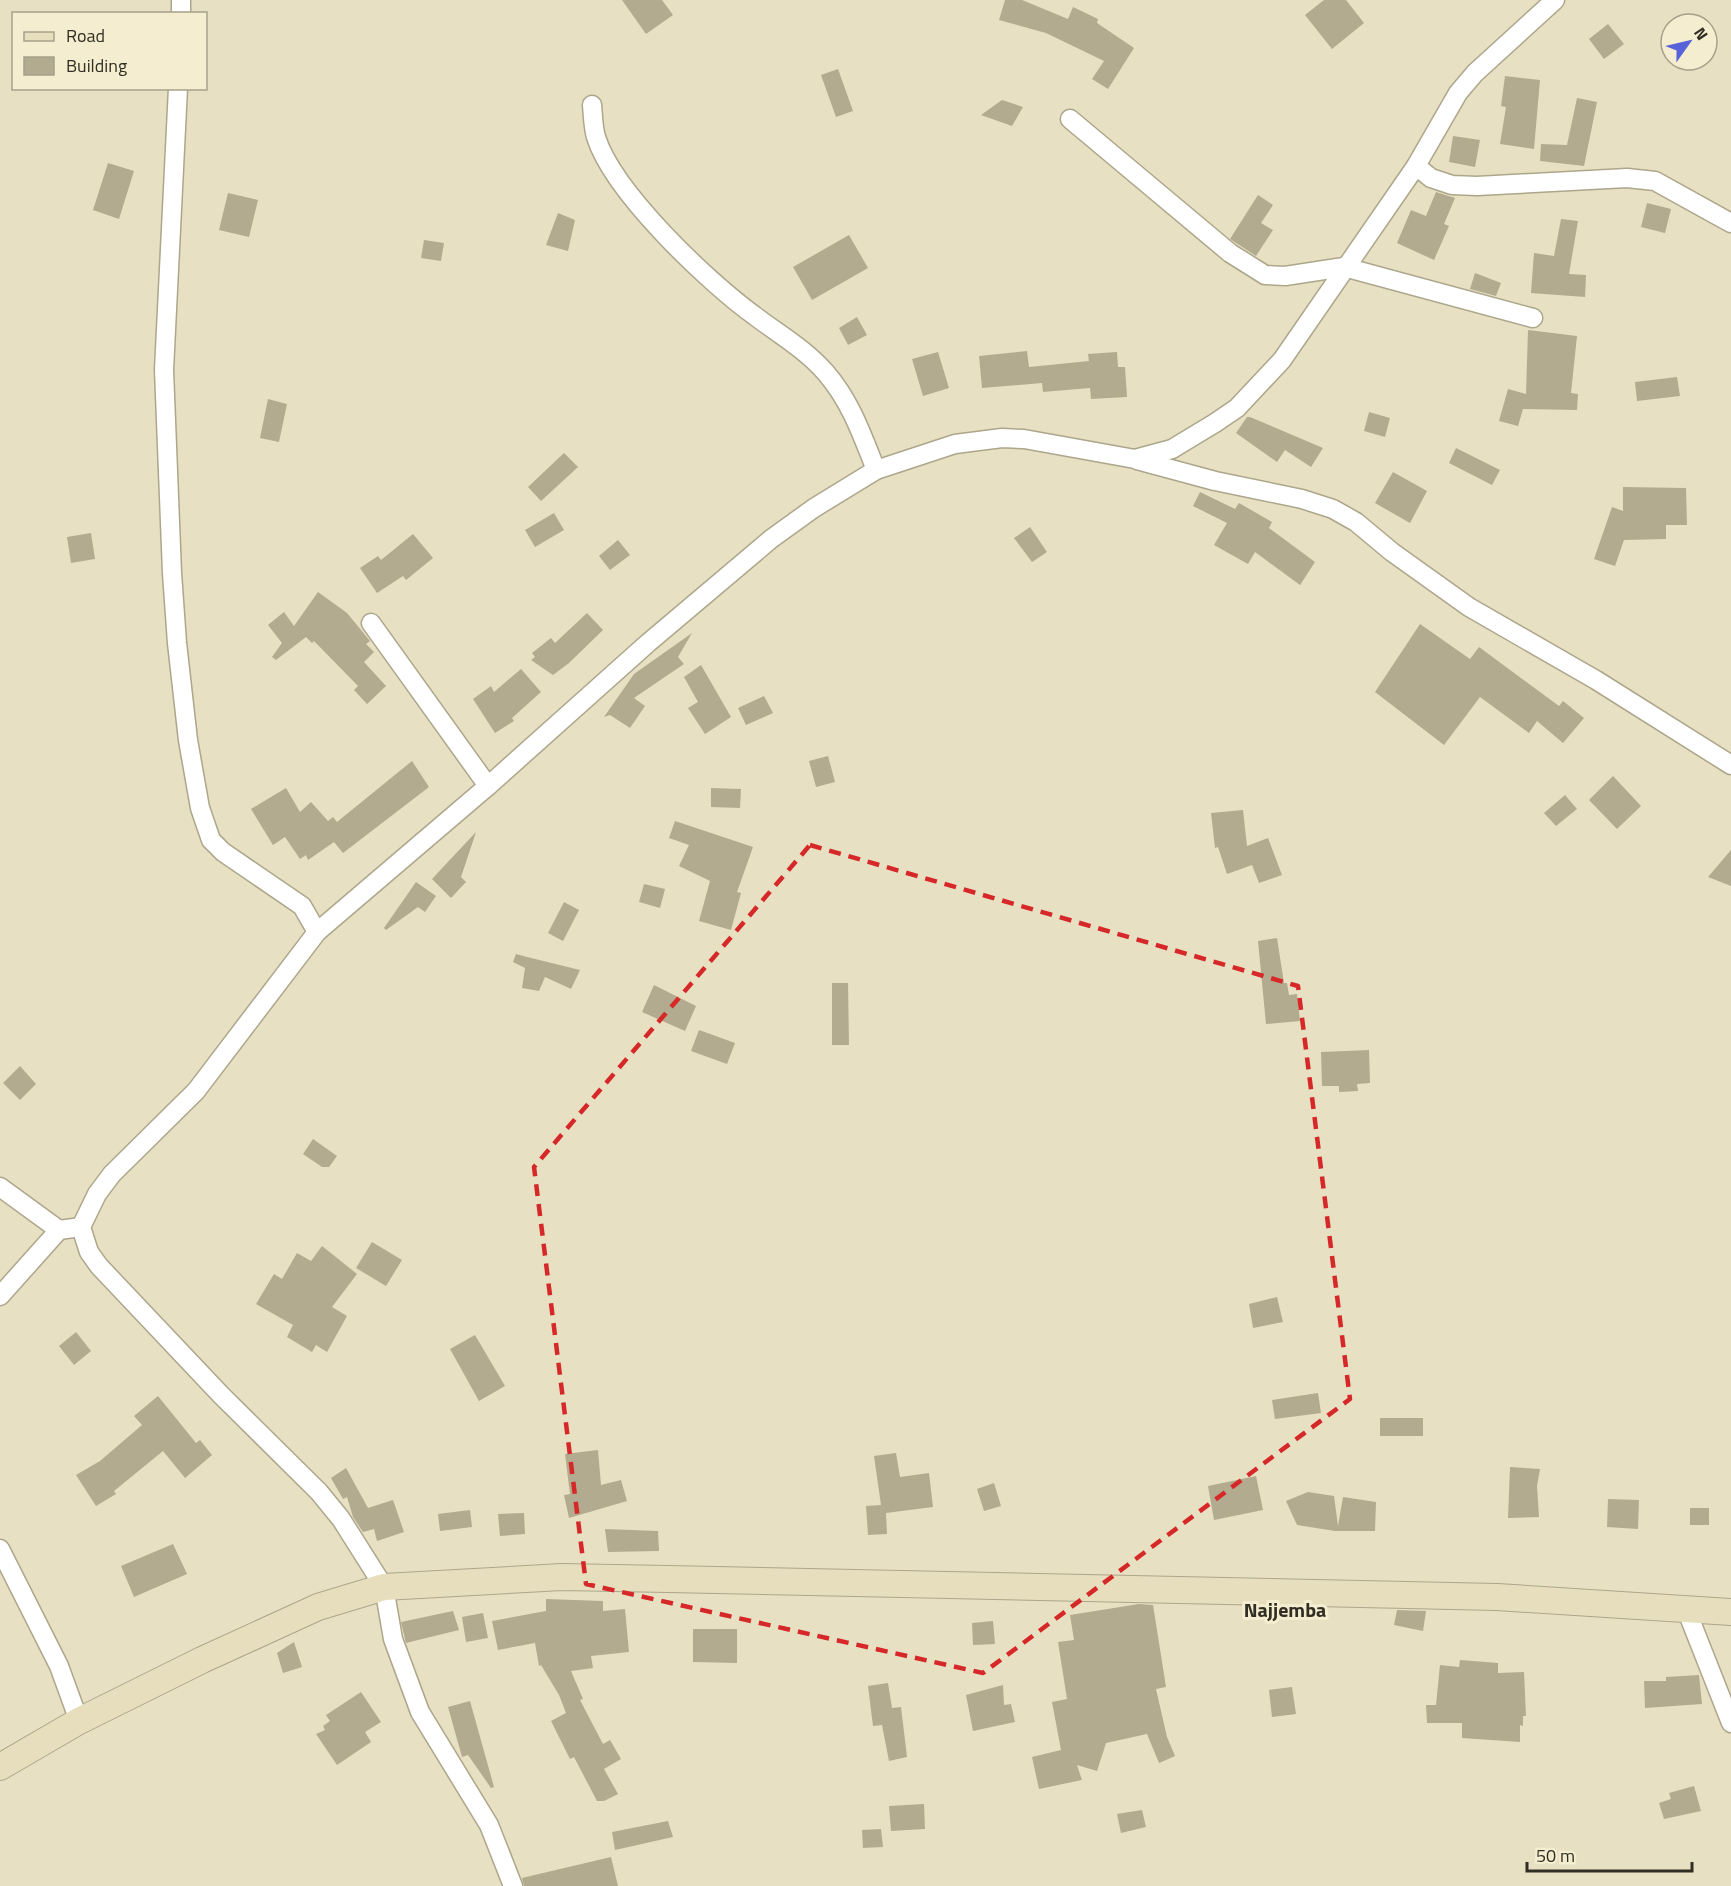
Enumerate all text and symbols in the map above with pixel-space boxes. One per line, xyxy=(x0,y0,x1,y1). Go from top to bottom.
legend xyxy=(12,12,207,90)
north arrow xyxy=(1659,12,1719,72)
text: Road xyxy=(66,22,105,49)
text: N xyxy=(1688,22,1714,45)
text: Building xyxy=(66,52,127,79)
district label: Najjemba xyxy=(1244,1594,1326,1625)
scale bar xyxy=(1527,1835,1692,1873)
text: 50 m xyxy=(1536,1842,1575,1869)

